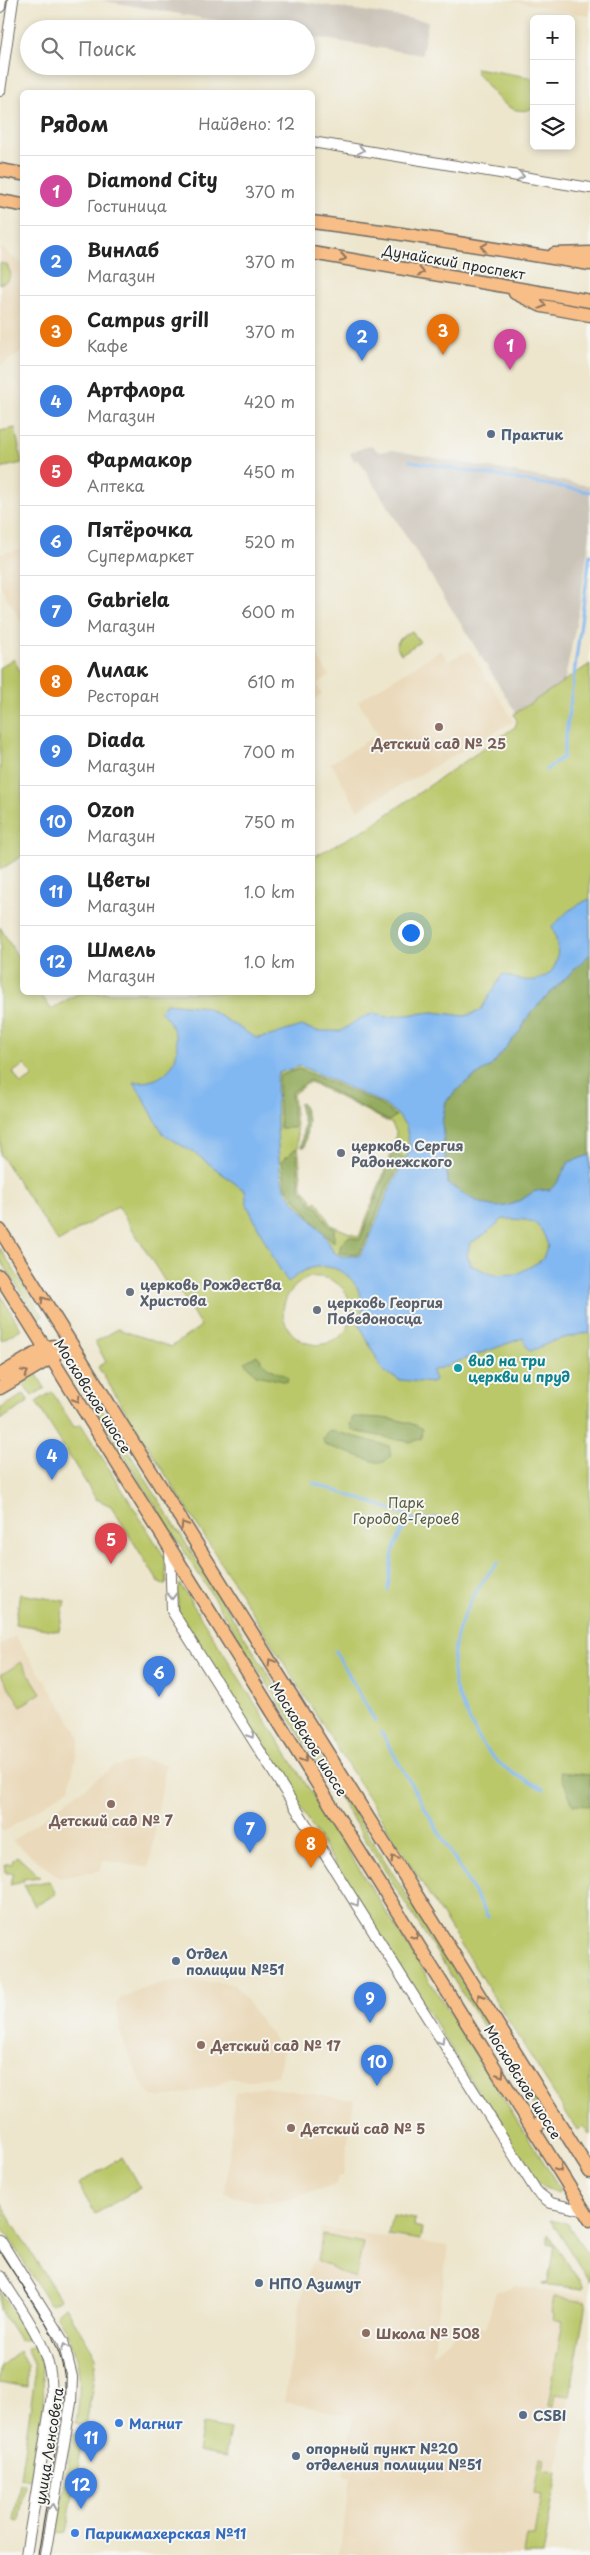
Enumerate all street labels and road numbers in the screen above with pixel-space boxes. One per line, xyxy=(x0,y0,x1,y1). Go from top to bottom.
street label: Дунайский проспект xyxy=(380,239,527,285)
street label: Московское шоссе xyxy=(49,1335,137,1457)
street label: Московское шоссе xyxy=(265,1678,353,1800)
street label: Московское шоссе xyxy=(479,2021,567,2143)
street label: улица Ленсовета xyxy=(29,2385,69,2506)

